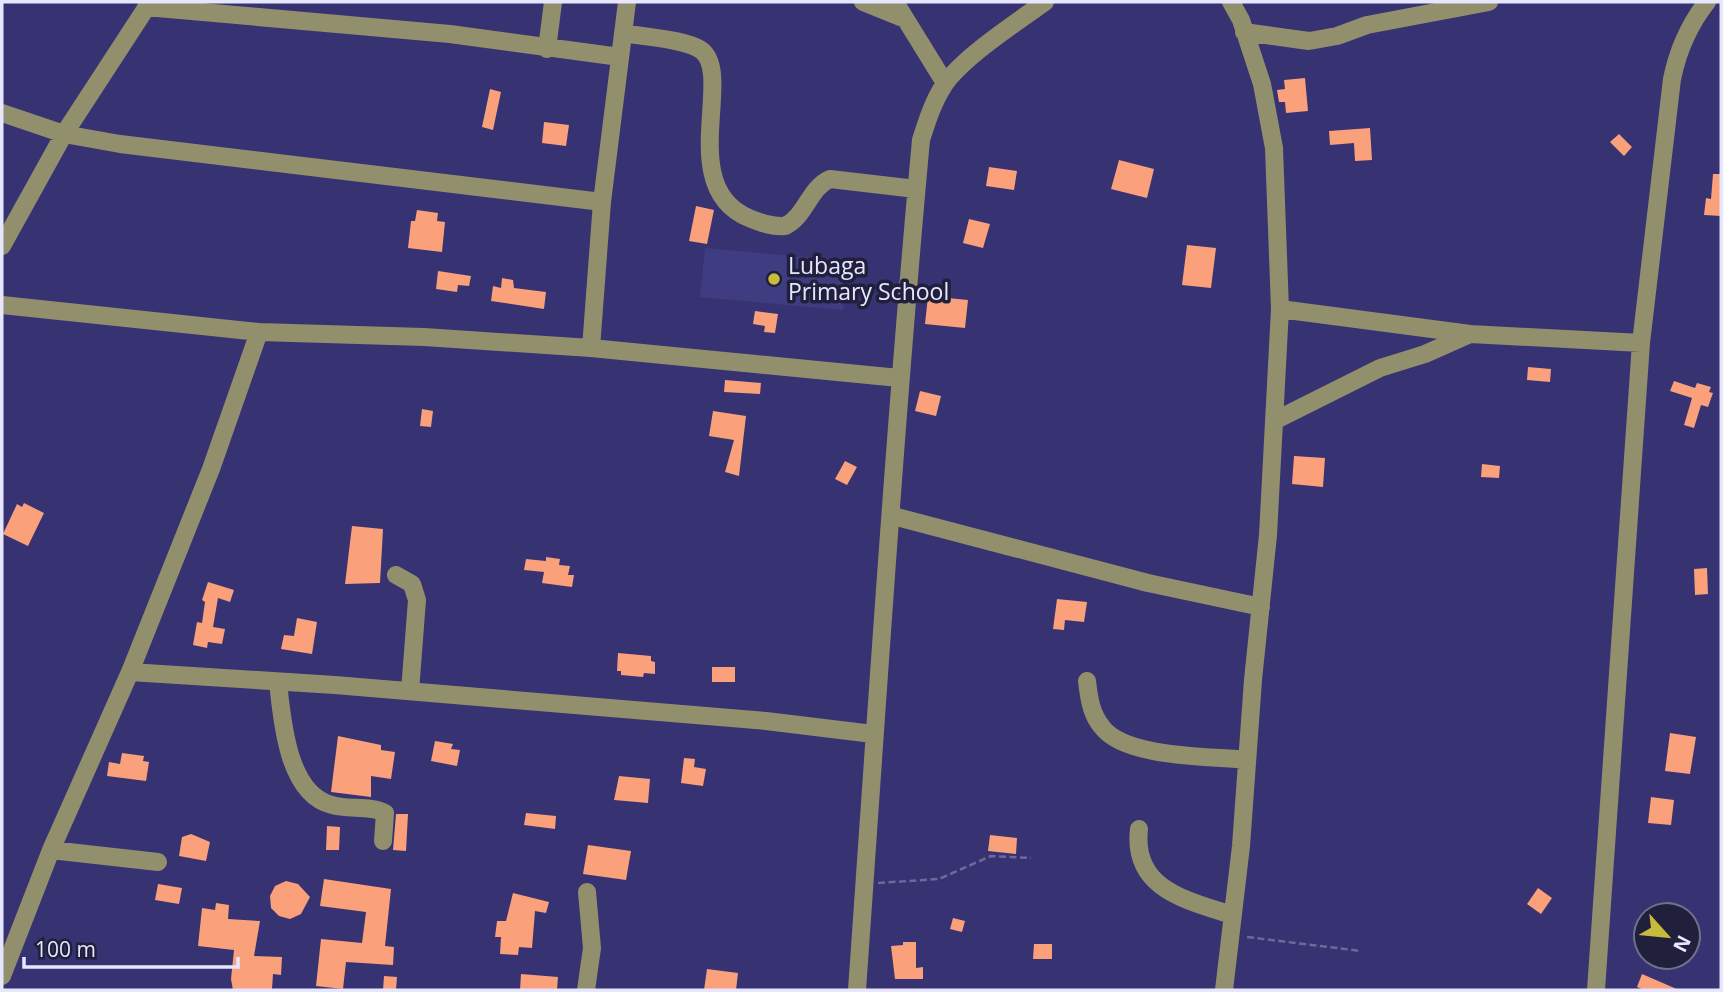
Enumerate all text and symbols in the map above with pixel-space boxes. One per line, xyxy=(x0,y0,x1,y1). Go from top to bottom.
place label: Lubaga Primary School xyxy=(788,249,949,307)
marker: Lubaga Primary School xyxy=(766,271,782,287)
north arrow xyxy=(1632,901,1702,971)
scale bar xyxy=(24,926,238,970)
text: N xyxy=(1667,931,1697,957)
text: 100 m xyxy=(35,935,96,963)

